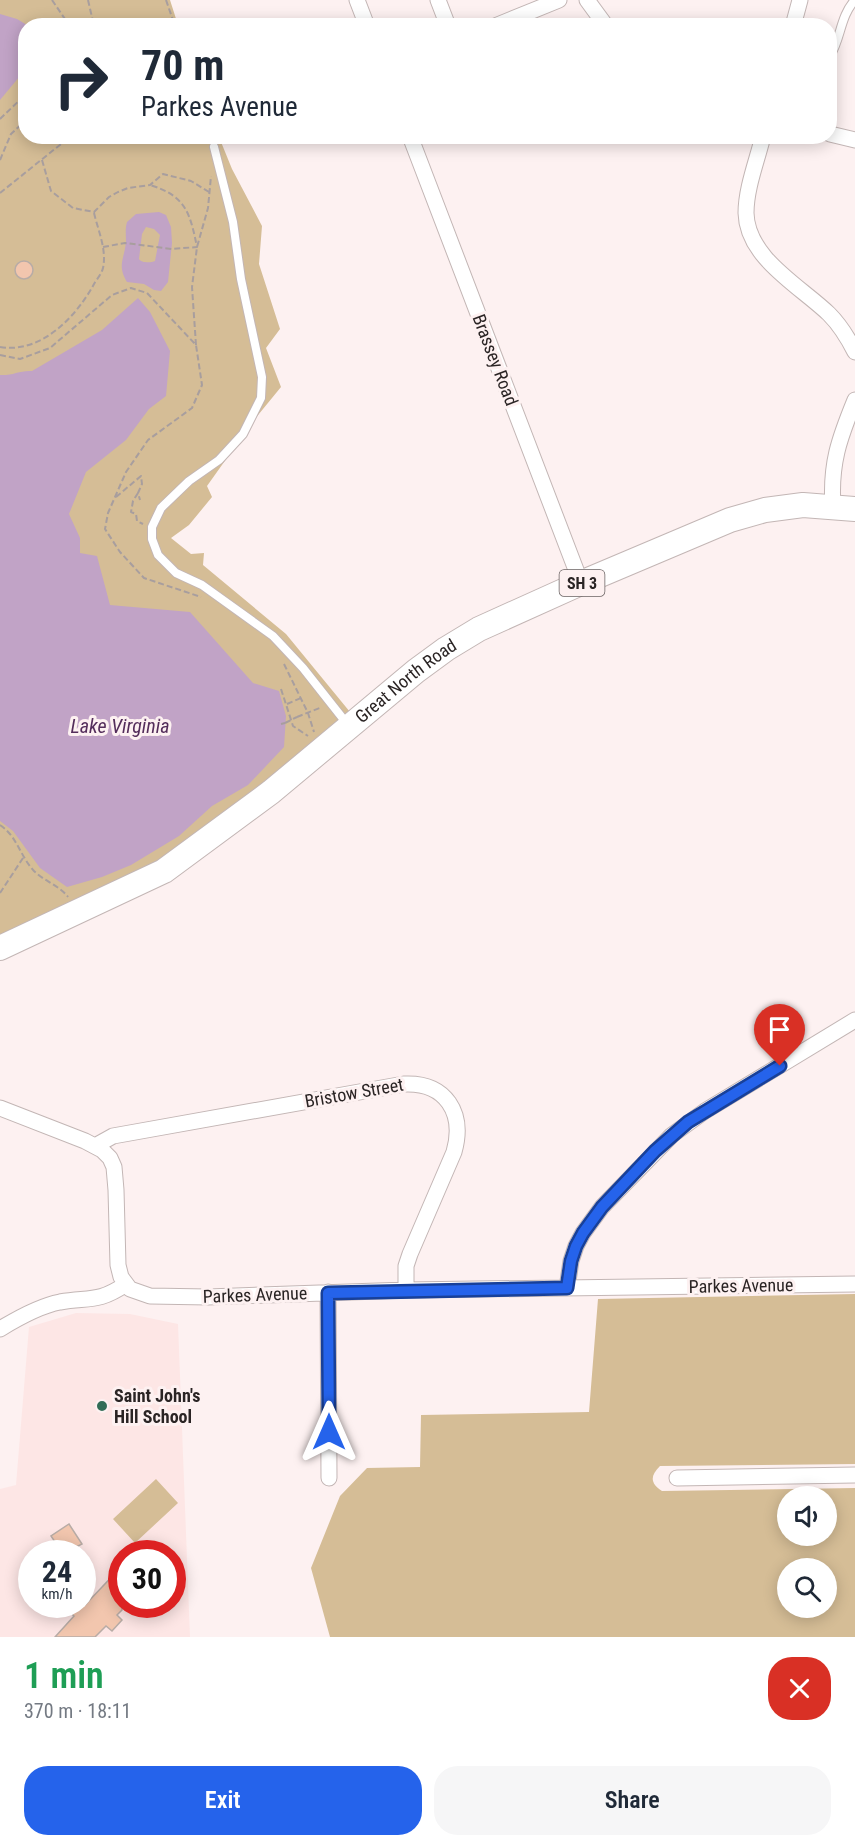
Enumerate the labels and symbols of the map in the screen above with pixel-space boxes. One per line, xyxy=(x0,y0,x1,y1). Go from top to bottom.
street label: Brassey Road xyxy=(468,311,522,408)
road number: SH 3 xyxy=(560,570,604,596)
street label: Great North Road xyxy=(351,634,460,727)
water label: Lake Virginia xyxy=(71,714,169,738)
pin xyxy=(754,1004,805,1066)
street label: Bristow Street xyxy=(303,1073,405,1112)
street label: Parkes Avenue xyxy=(689,1274,793,1297)
street label: Parkes Avenue xyxy=(202,1282,308,1307)
place label: Saint John's Hill School xyxy=(114,1385,200,1427)
marker: Saint John's Hill School xyxy=(95,1399,109,1413)
position arrow xyxy=(297,1400,361,1464)
speed limit sign: 30 xyxy=(108,1540,186,1618)

